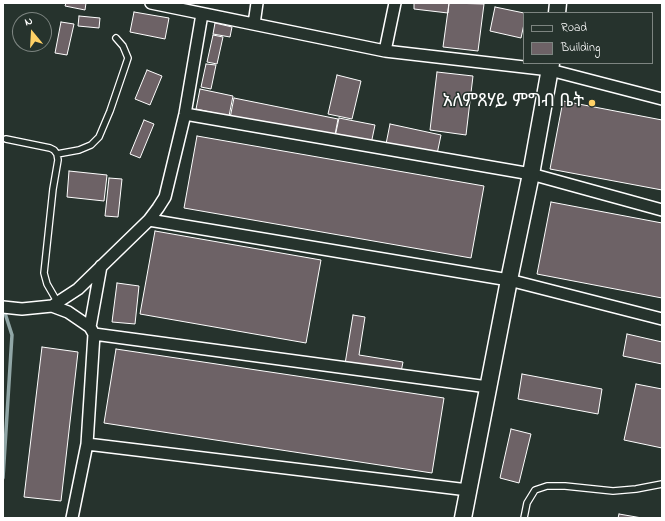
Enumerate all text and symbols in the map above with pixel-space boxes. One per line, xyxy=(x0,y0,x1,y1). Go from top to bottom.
north arrow xyxy=(12,12,52,52)
legend xyxy=(523,12,653,64)
text: N xyxy=(23,13,35,30)
text: Road xyxy=(561,19,587,37)
text: Building xyxy=(561,39,600,57)
place label: አለምጸሃይ ምግብ ቤት xyxy=(443,92,584,114)
marker: አለምጸሃይ ምግብ ቤት xyxy=(587,98,597,108)

